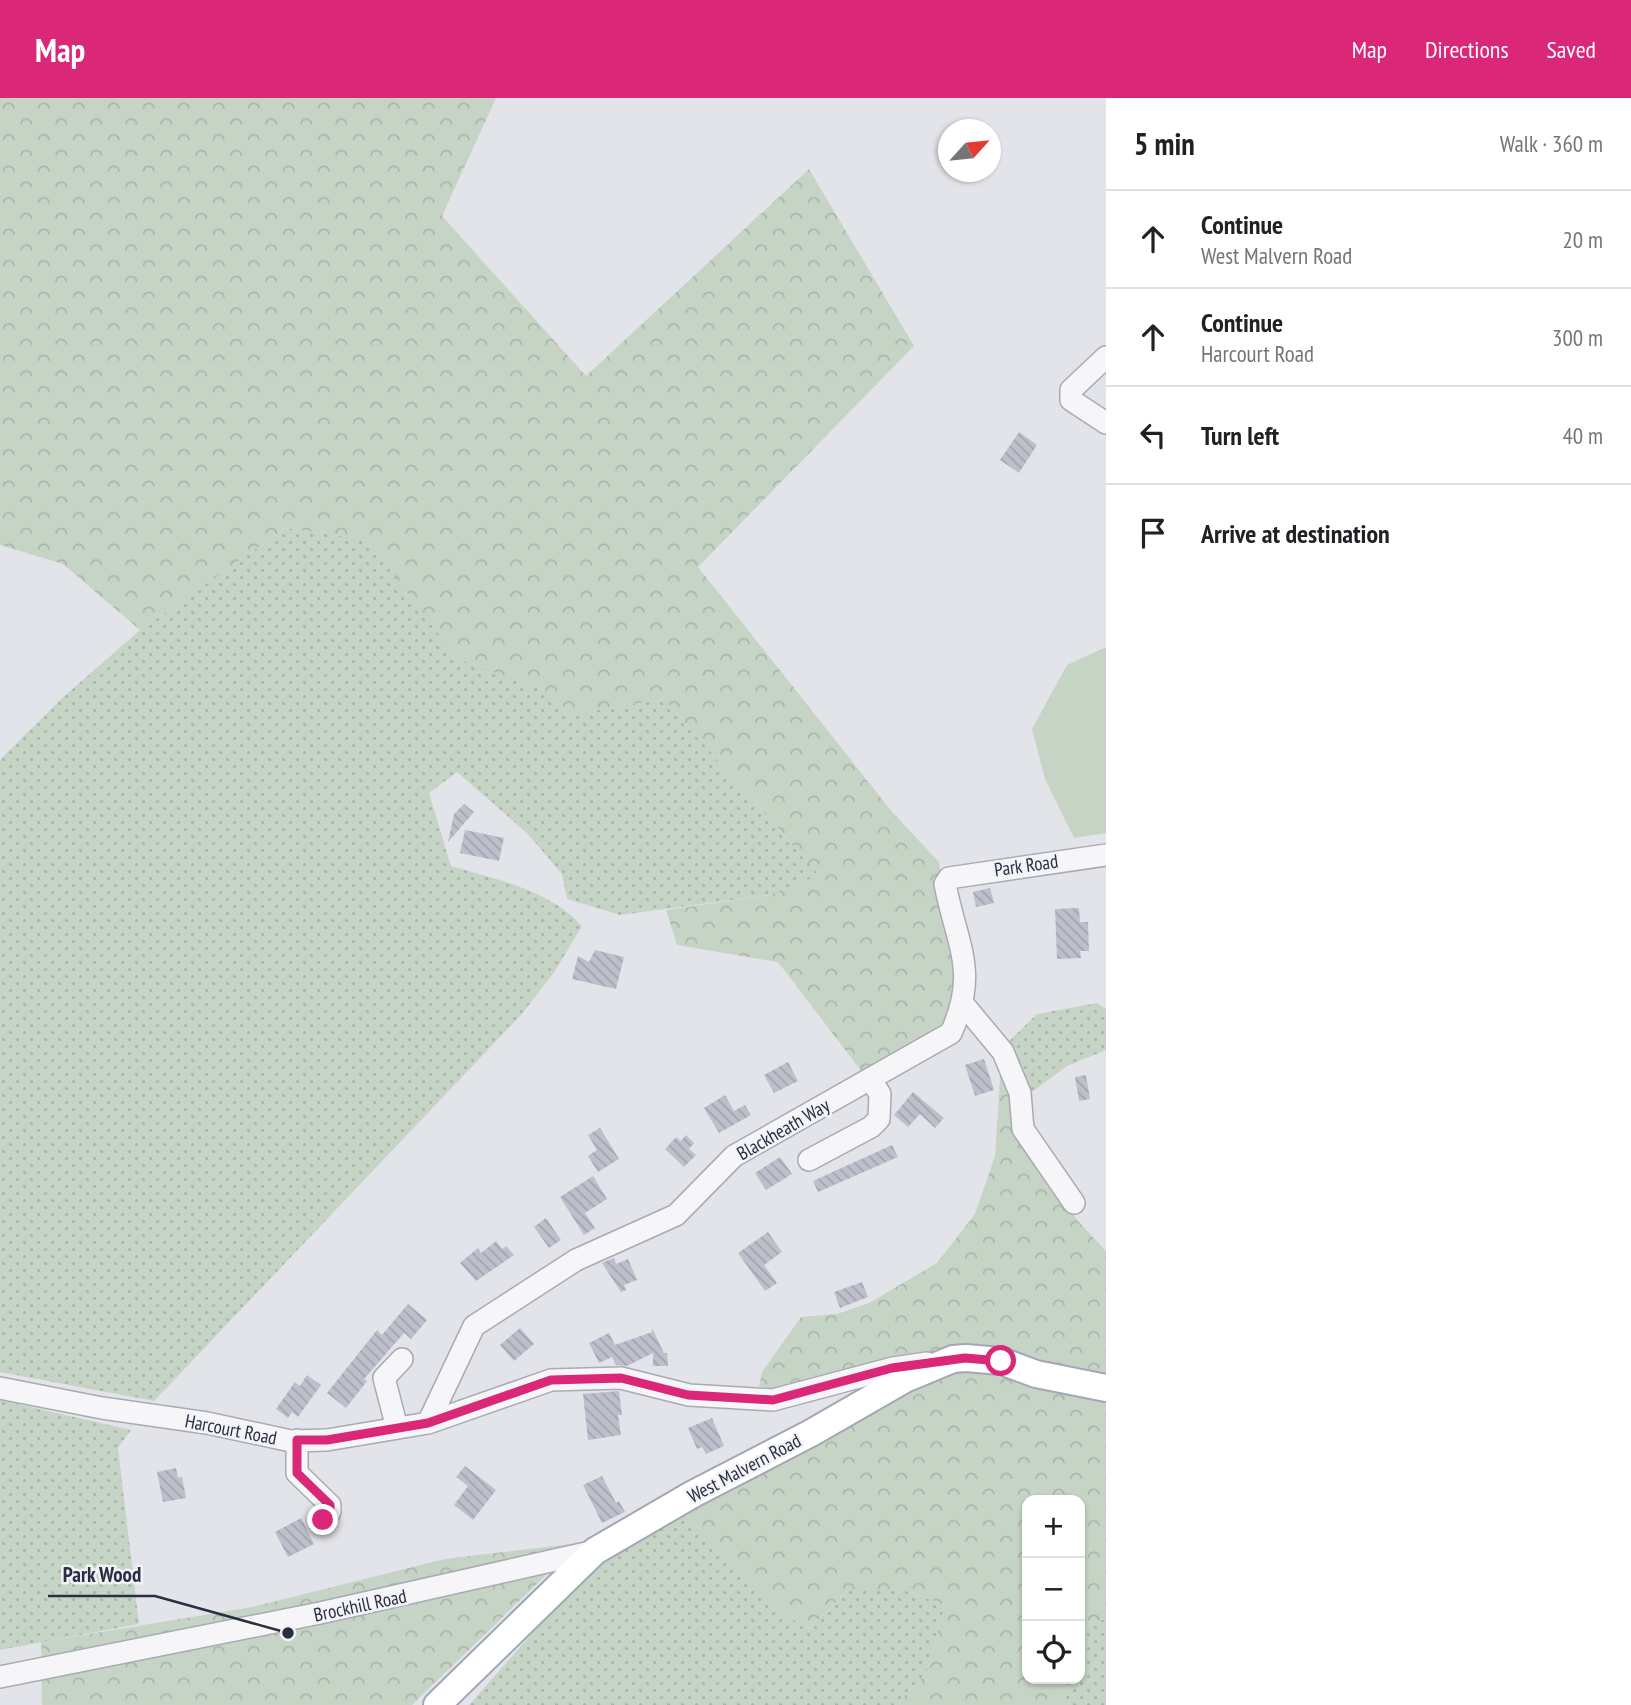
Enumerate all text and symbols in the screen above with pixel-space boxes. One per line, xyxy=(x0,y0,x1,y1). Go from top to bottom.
text: Map xyxy=(35,28,85,71)
text: Map xyxy=(1352,34,1387,65)
text: Directions xyxy=(1425,34,1509,65)
text: Saved xyxy=(1547,34,1596,65)
north arrow xyxy=(938,119,1001,182)
text: 5 min xyxy=(1134,124,1195,163)
text: Walk · 360 m xyxy=(1500,129,1603,158)
text: Continue xyxy=(1201,208,1283,241)
icon: ahead xyxy=(1134,220,1172,258)
text: 20 m xyxy=(1562,225,1603,254)
text: West Malvern Road xyxy=(1201,241,1352,270)
text: Continue xyxy=(1201,306,1283,339)
icon: ahead xyxy=(1134,318,1172,356)
text: 300 m xyxy=(1552,323,1603,352)
text: Harcourt Road xyxy=(1201,339,1314,368)
icon: left xyxy=(1134,416,1172,454)
text: Turn left xyxy=(1201,419,1279,452)
text: 40 m xyxy=(1562,421,1603,450)
icon: arrive xyxy=(1134,514,1172,552)
text: Arrive at destination xyxy=(1201,517,1390,550)
street label: Park Road xyxy=(993,849,1059,881)
street label: Blackheath Way xyxy=(732,1092,834,1165)
route start xyxy=(985,1345,1016,1376)
street label: Harcourt Road xyxy=(183,1408,279,1450)
street label: West Malvern Road xyxy=(683,1428,805,1508)
map controls xyxy=(1022,1495,1085,1684)
button: + xyxy=(1022,1495,1085,1558)
route end xyxy=(307,1504,338,1535)
callout: Park Wood xyxy=(48,1554,155,1596)
button: − xyxy=(1022,1558,1085,1621)
text: Park Wood xyxy=(63,1561,141,1588)
street label: Brockhill Road xyxy=(311,1583,409,1627)
button: locate xyxy=(1022,1621,1085,1684)

